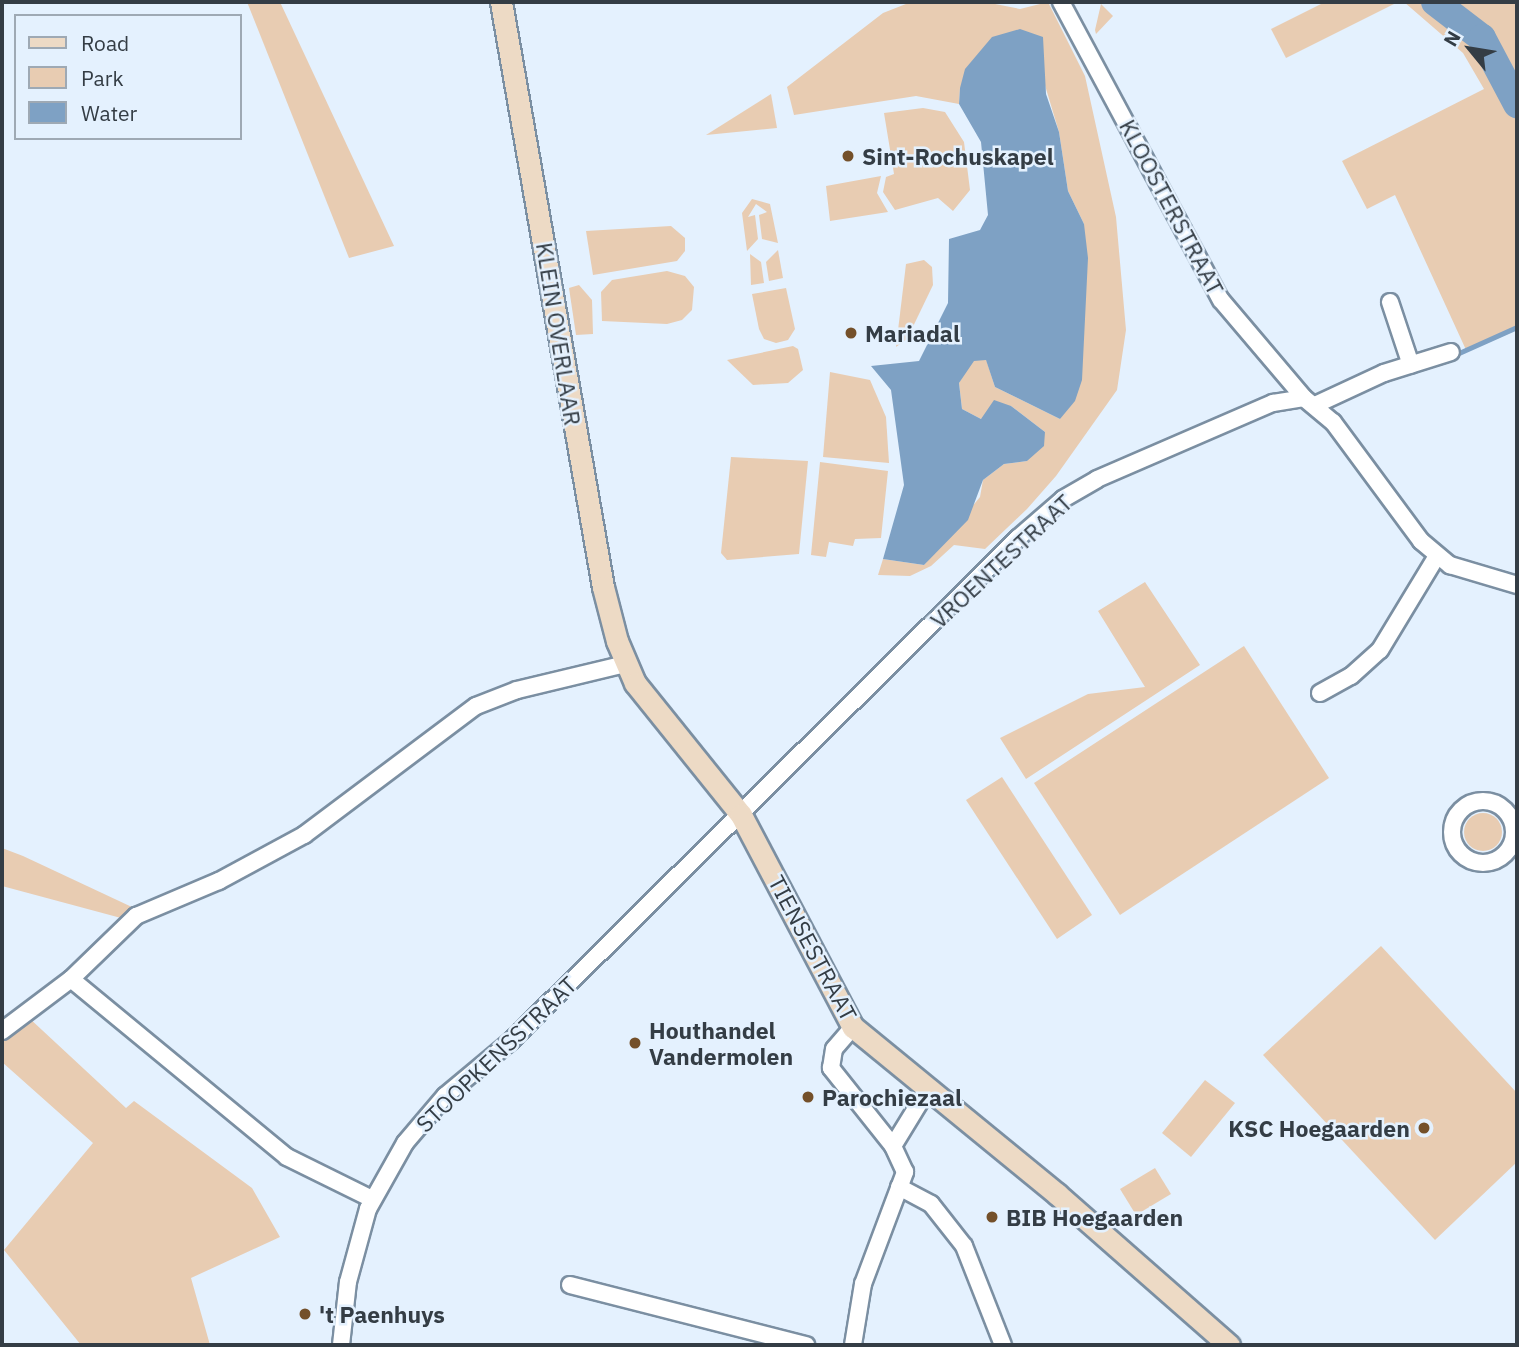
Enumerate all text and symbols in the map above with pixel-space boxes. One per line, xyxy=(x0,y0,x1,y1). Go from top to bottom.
legend xyxy=(14,14,242,140)
north arrow xyxy=(1435,14,1505,84)
text: N xyxy=(1438,27,1466,50)
text: Road xyxy=(81,29,129,57)
text: Park xyxy=(81,64,124,92)
text: Water xyxy=(81,99,137,127)
street label: KLOOSTERSTRAAT xyxy=(1114,115,1230,299)
place label: Sint-Rochuskapel xyxy=(862,142,1054,170)
marker: Sint-Rochuskapel xyxy=(840,148,856,164)
street label: KLEIN OVERLAAR xyxy=(531,240,587,428)
place label: Mariadal xyxy=(865,319,960,347)
marker: Mariadal xyxy=(843,325,859,341)
street label: VROENTESTRAAT xyxy=(925,488,1077,634)
street label: TIENSESTRAAT xyxy=(763,870,863,1026)
street label: STOOPKENSSTRAAT xyxy=(410,970,582,1138)
place label: Houthandel Vandermolen xyxy=(649,1016,793,1070)
marker: Houthandel Vandermolen xyxy=(627,1035,643,1051)
place label: Parochiezaal xyxy=(822,1083,962,1111)
marker: Parochiezaal xyxy=(800,1089,816,1105)
place label: KSC Hoegaarden xyxy=(1228,1114,1410,1142)
marker: KSC Hoegaarden xyxy=(1416,1120,1432,1136)
place label: BIB Hoegaarden xyxy=(1006,1203,1183,1231)
marker: BIB Hoegaarden xyxy=(984,1209,1000,1225)
place label: 't Paenhuys xyxy=(319,1300,445,1328)
marker: 't Paenhuys xyxy=(297,1306,313,1322)

